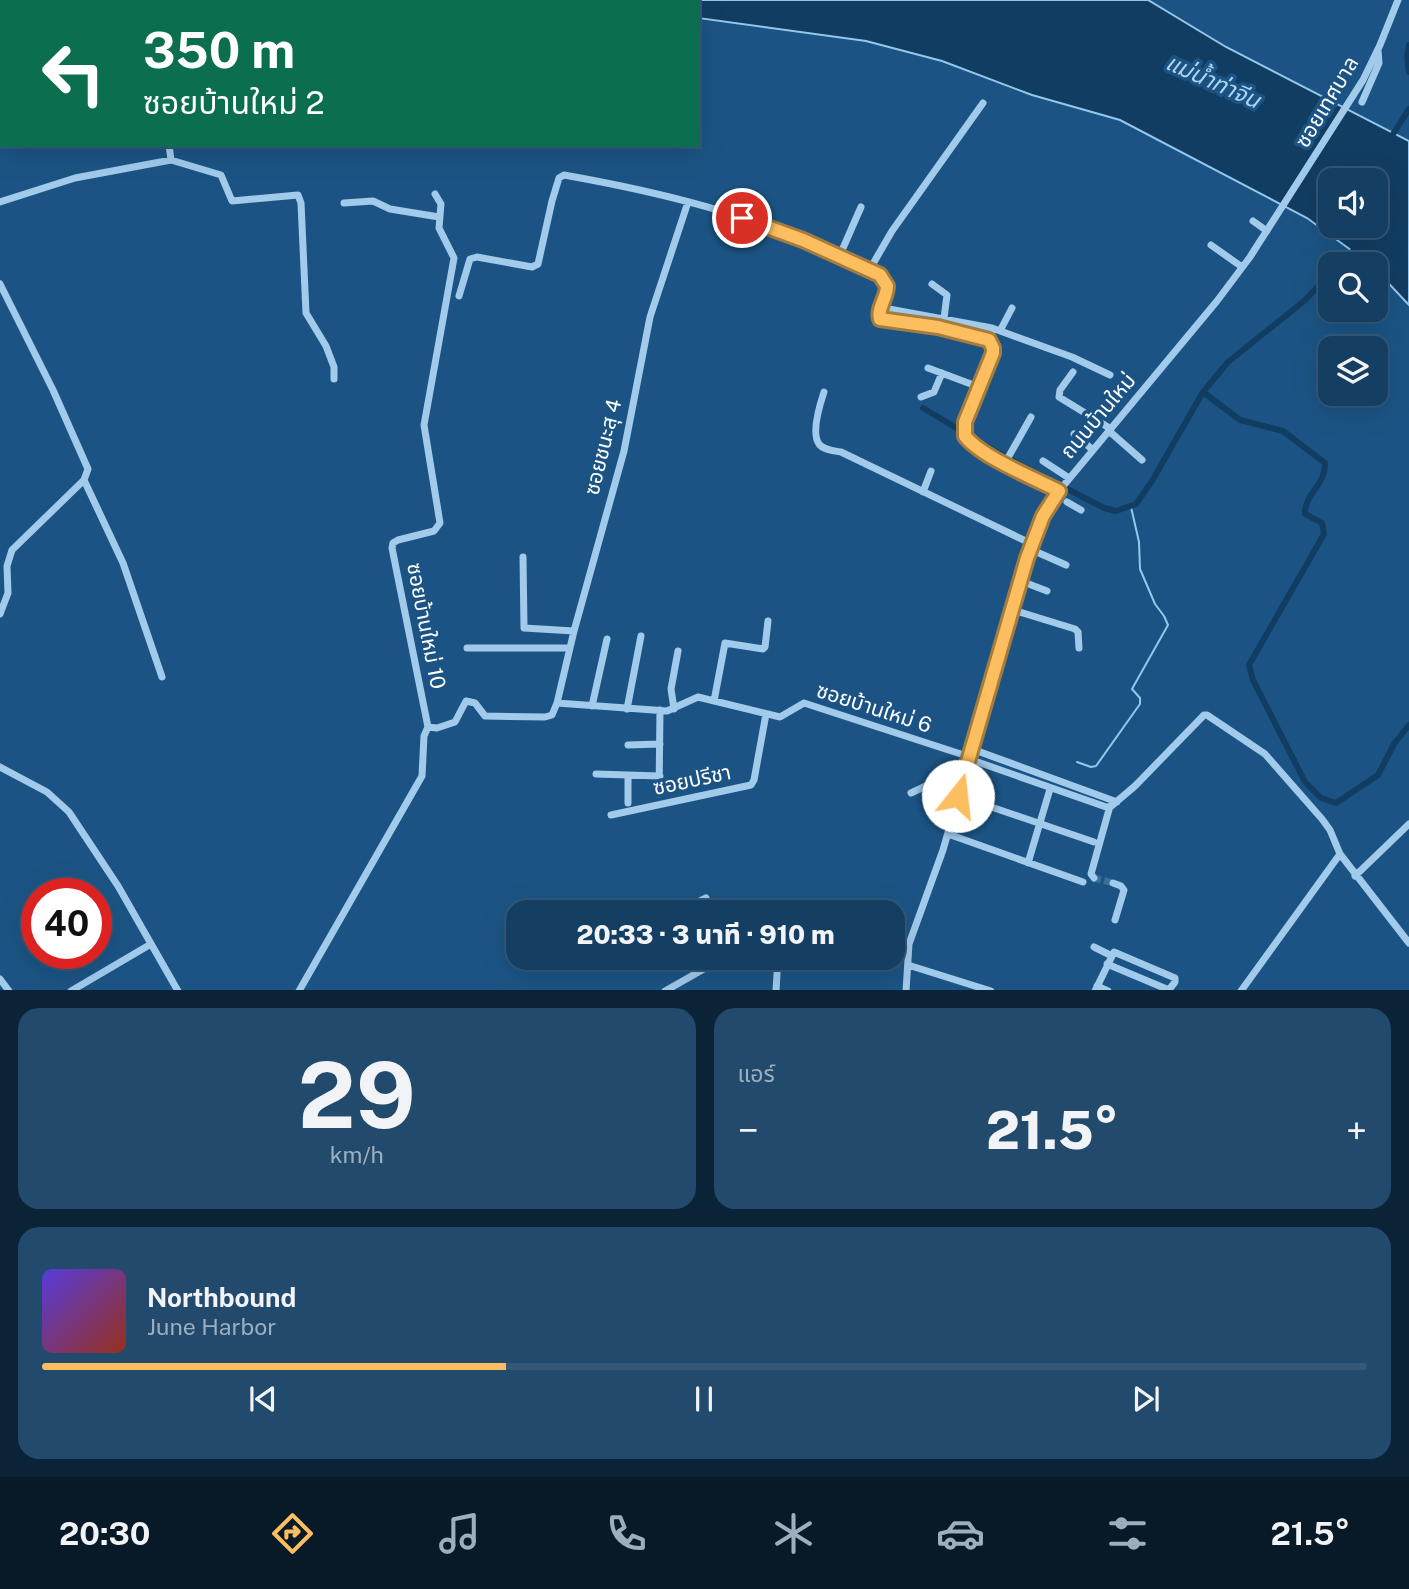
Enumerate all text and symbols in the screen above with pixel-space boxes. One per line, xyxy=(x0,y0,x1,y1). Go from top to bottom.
text: 350 m xyxy=(143,21,295,79)
icon: left xyxy=(28,28,119,119)
water label: แม่น้ำท่าจีน xyxy=(1162,46,1267,114)
street label: ซอยเทศบาล xyxy=(1290,52,1363,152)
text: ซอยบ้านใหม่ 2 xyxy=(143,84,325,121)
map controls xyxy=(1318,168,1388,406)
button: sound xyxy=(1318,168,1388,238)
pin xyxy=(712,188,772,248)
icon: arrive xyxy=(723,199,761,237)
button: search xyxy=(1318,252,1388,322)
button: layers xyxy=(1318,336,1388,406)
street label: ถนนบ้านใหม่ xyxy=(1055,368,1141,463)
street label: ซอยชนะสุ 4 xyxy=(579,396,627,498)
street label: ซอยบ้านใหม่ 10 xyxy=(402,561,451,691)
street label: ซอยบ้านใหม่ 6 xyxy=(813,677,935,738)
street label: ซอยปรีชา xyxy=(651,759,733,800)
position arrow xyxy=(921,759,995,833)
speed limit sign: 40 xyxy=(21,878,112,969)
text: 20:33 · 3 นาที · 910 m xyxy=(576,919,835,950)
text: 29 xyxy=(298,1042,416,1148)
text: แอร์ xyxy=(738,1060,775,1087)
text: 21.5° xyxy=(986,1100,1119,1161)
text: − xyxy=(738,1108,759,1153)
text: + xyxy=(1346,1108,1367,1153)
text: km/h xyxy=(330,1141,384,1168)
text: Northbound xyxy=(147,1282,296,1313)
text: June Harbor xyxy=(147,1313,276,1340)
icon: previous xyxy=(244,1380,282,1418)
icon: pause xyxy=(685,1380,723,1418)
icon: next xyxy=(1127,1380,1165,1418)
icon: directions xyxy=(268,1509,317,1558)
icon: music xyxy=(435,1509,484,1558)
icon: phone xyxy=(602,1509,651,1558)
icon: climate xyxy=(769,1509,818,1558)
icon: car xyxy=(936,1509,985,1558)
icon: filters xyxy=(1103,1509,1152,1558)
text: 20:30 xyxy=(59,1515,150,1552)
text: 21.5° xyxy=(1270,1515,1350,1552)

